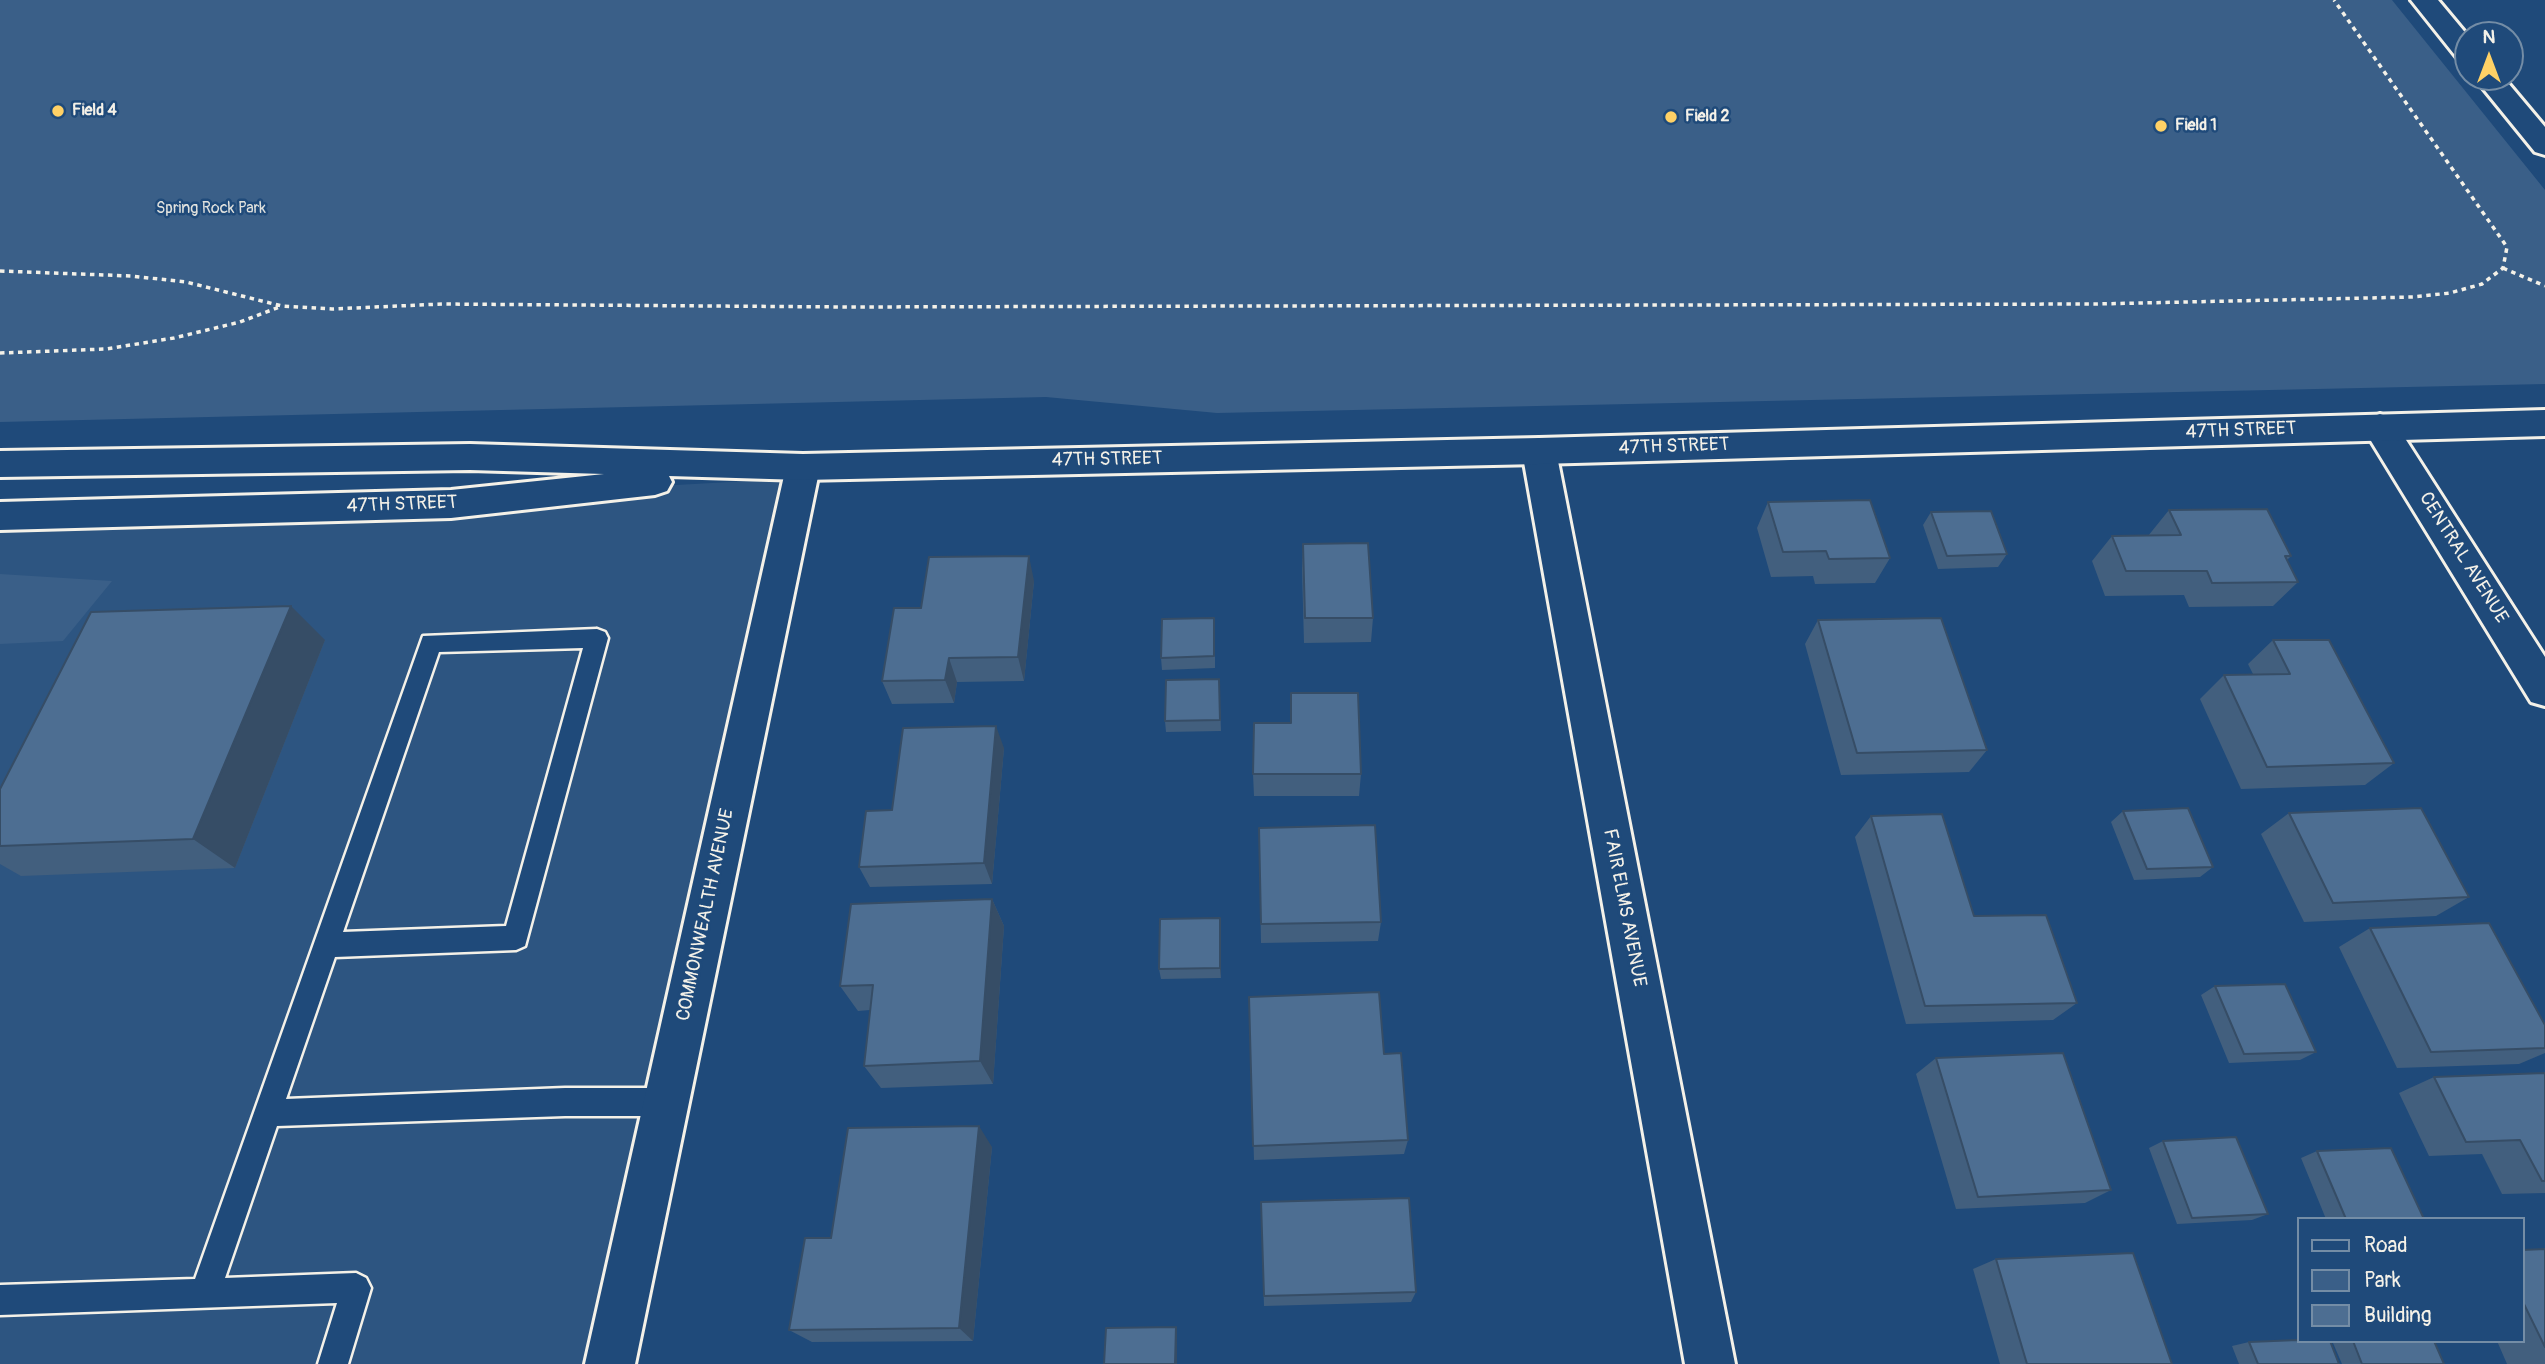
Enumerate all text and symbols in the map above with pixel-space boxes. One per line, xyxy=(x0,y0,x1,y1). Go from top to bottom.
north arrow xyxy=(2454,21,2524,91)
text: N xyxy=(2483,25,2495,49)
place label: Field 4 xyxy=(72,101,117,121)
marker: Field 4 xyxy=(50,103,66,119)
place label: Field 2 xyxy=(1685,107,1729,127)
marker: Field 2 xyxy=(1663,109,1679,125)
place label: Field 1 xyxy=(2175,116,2217,136)
marker: Field 1 xyxy=(2153,118,2169,134)
park label: Spring Rock Park xyxy=(156,199,266,219)
street label: 47TH STREET xyxy=(2185,418,2297,444)
street label: 47TH STREET xyxy=(1618,434,1730,460)
street label: 47TH STREET xyxy=(1051,448,1163,472)
street label: CENTRAL AVENUE xyxy=(2413,488,2513,628)
street label: 47TH STREET xyxy=(346,492,458,518)
street label: COMMONWEALTH AVENUE xyxy=(672,807,740,1023)
street label: FAIR ELMS AVENUE xyxy=(1597,827,1651,989)
legend xyxy=(2296,1217,2524,1343)
text: Road xyxy=(2364,1232,2408,1259)
text: Park xyxy=(2364,1267,2401,1294)
text: Building xyxy=(2364,1302,2431,1329)

